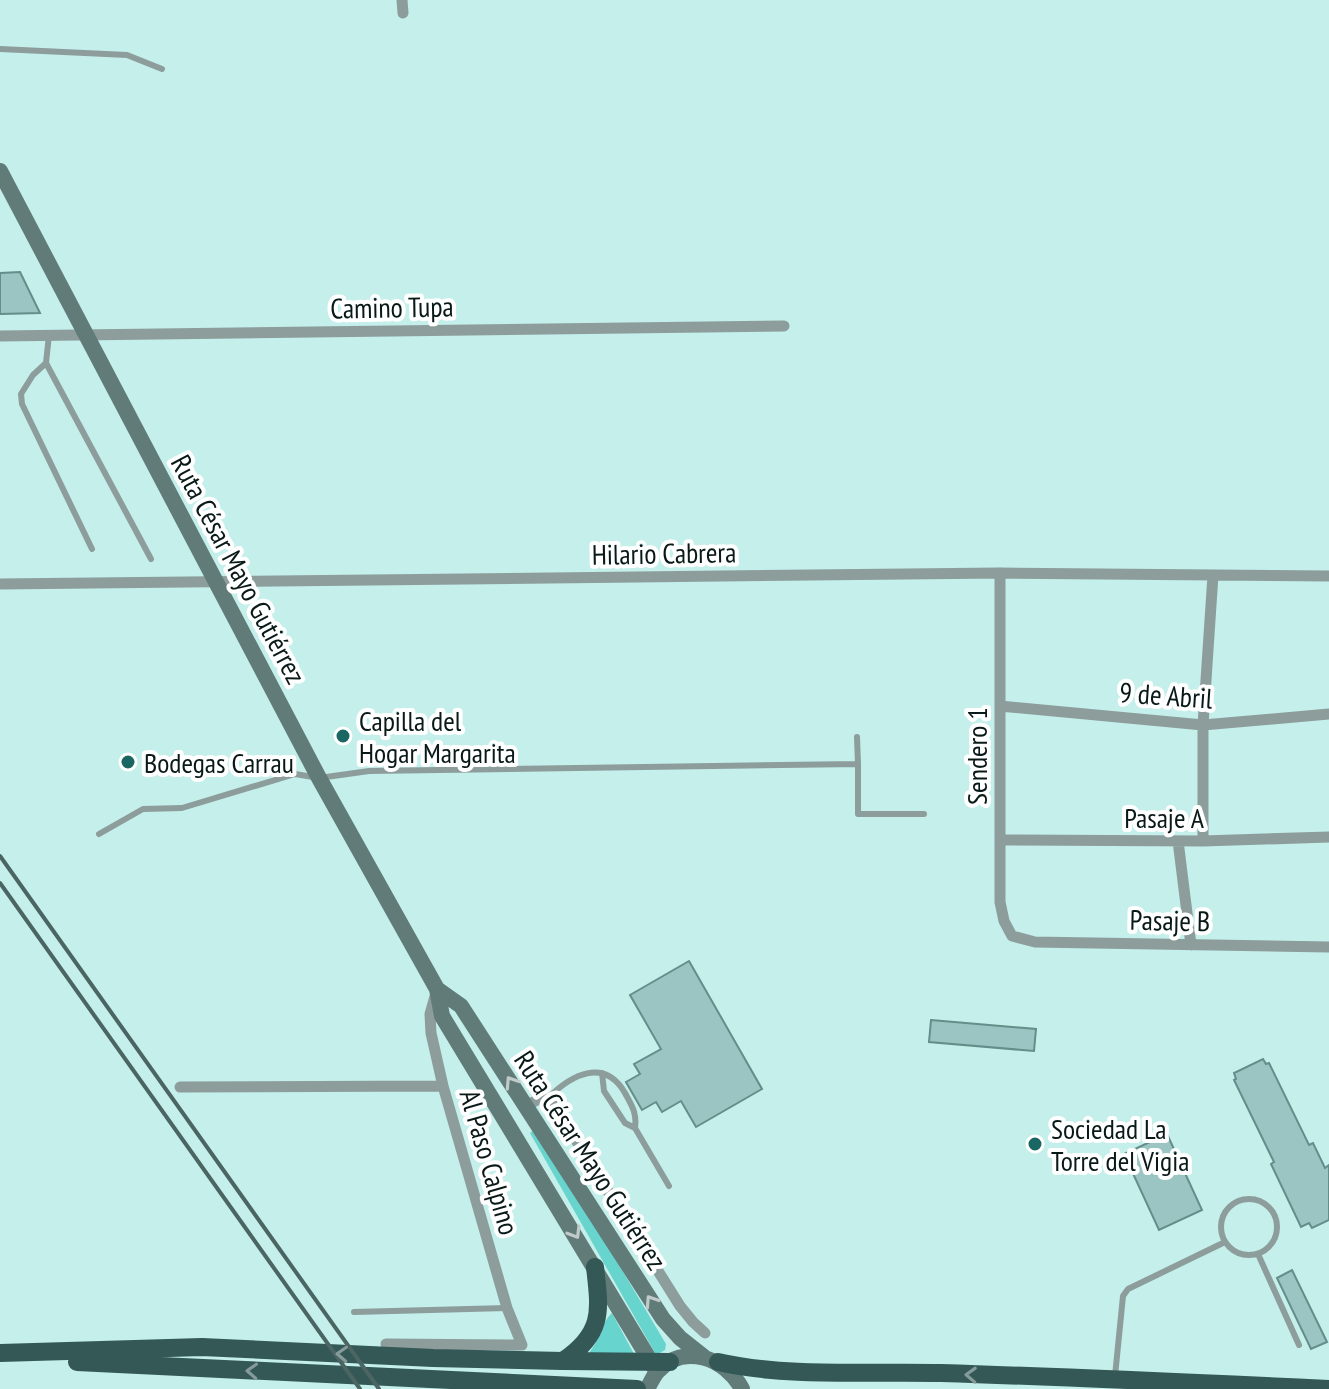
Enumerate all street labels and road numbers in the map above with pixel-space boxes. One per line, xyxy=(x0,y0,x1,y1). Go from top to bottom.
street label: Camino Tupa xyxy=(330,287,454,327)
street label: Ruta César Mayo Gutiérrez xyxy=(163,448,315,690)
street label: Hilario Cabrera xyxy=(591,533,737,573)
street label: 9 de Abril xyxy=(1118,673,1214,717)
street label: Sendero 1 xyxy=(958,707,995,805)
street label: Pasaje A xyxy=(1124,799,1205,836)
street label: Pasaje B xyxy=(1129,901,1211,939)
street label: Ruta César Mayo Gutiérrez xyxy=(506,1043,676,1277)
street label: Al Paso Calpino xyxy=(452,1085,528,1239)

